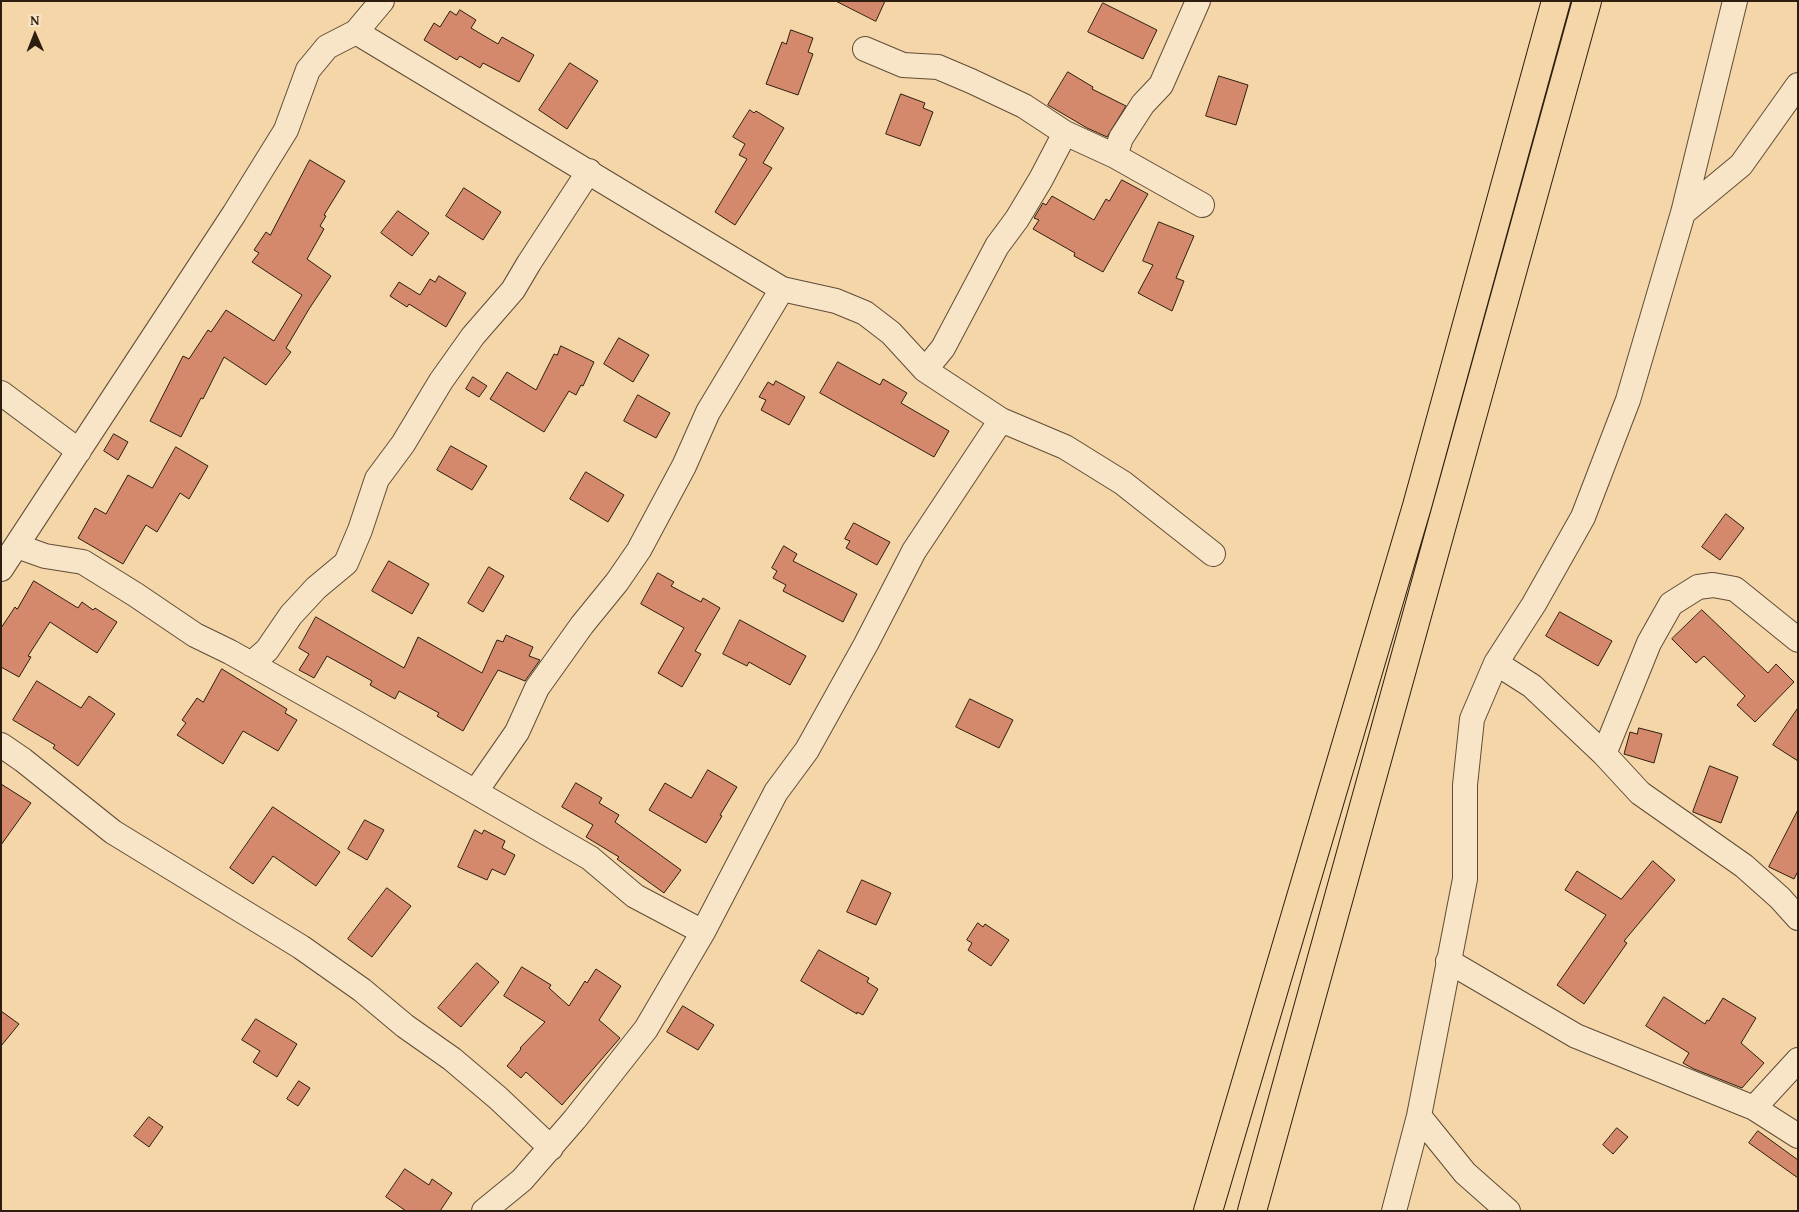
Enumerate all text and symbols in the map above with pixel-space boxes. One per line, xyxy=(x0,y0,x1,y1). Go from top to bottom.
north arrow xyxy=(10,10,60,60)
text: N xyxy=(30,10,40,30)

